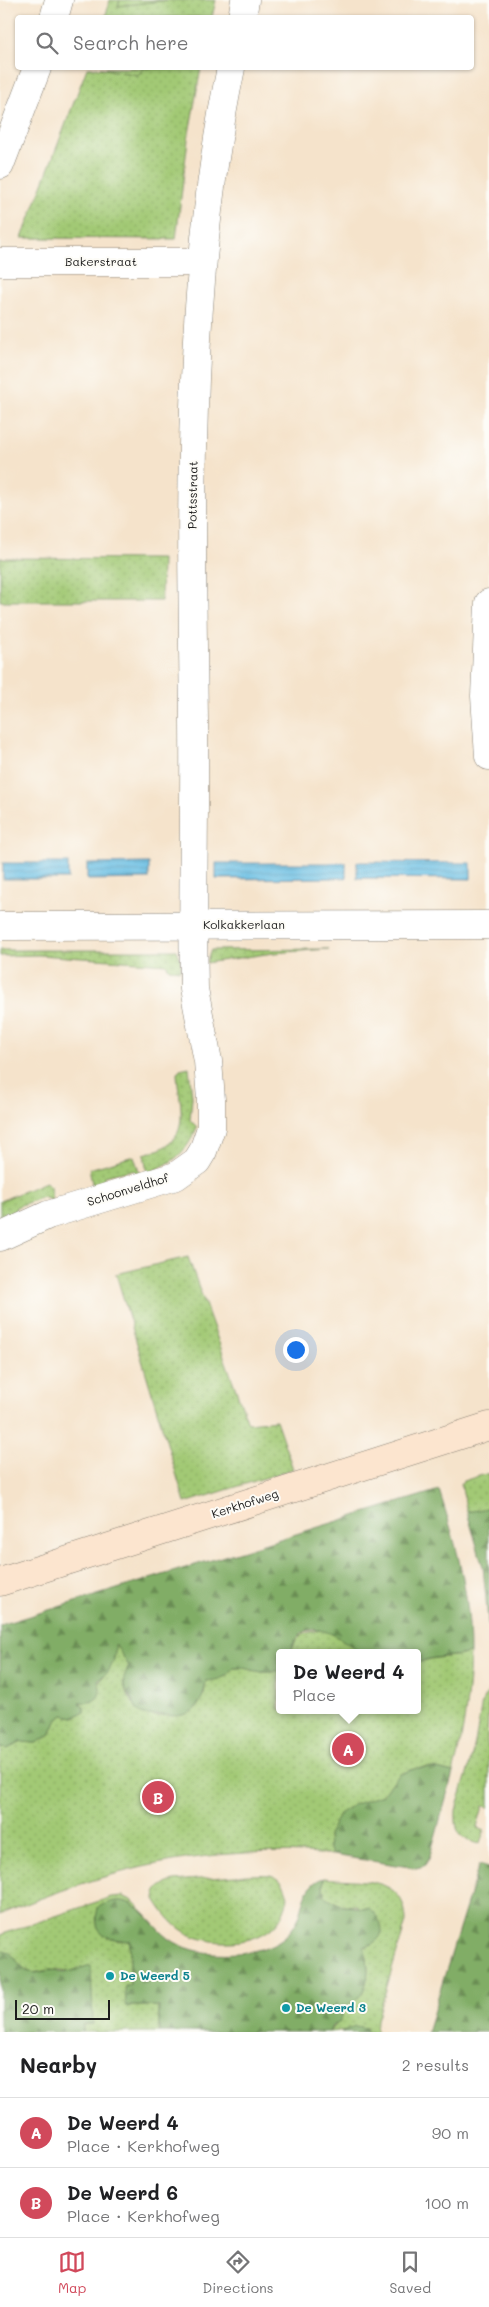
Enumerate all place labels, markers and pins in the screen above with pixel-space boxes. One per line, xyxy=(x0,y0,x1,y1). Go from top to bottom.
pin: A xyxy=(332,1730,364,1768)
pin: B xyxy=(142,1778,174,1816)
place label: De Weerd 5 xyxy=(120,1967,190,1983)
marker: De Weerd 5 xyxy=(104,1970,116,1982)
place label: De Weerd 3 xyxy=(296,1999,366,2015)
marker: De Weerd 3 xyxy=(280,2002,292,2014)

